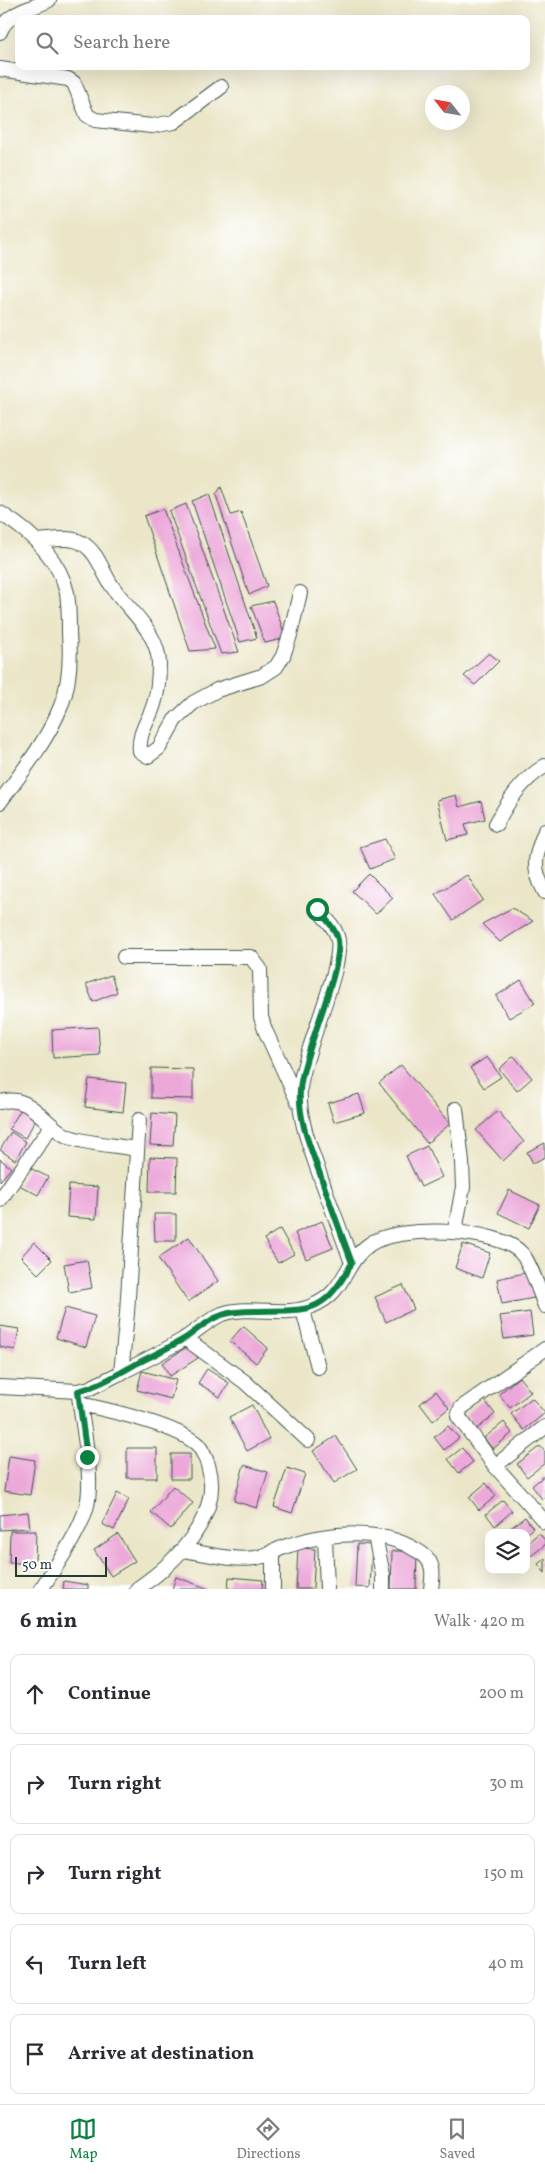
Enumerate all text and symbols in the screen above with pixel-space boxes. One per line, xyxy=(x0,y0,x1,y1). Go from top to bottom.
search box xyxy=(15,15,530,70)
icon: search xyxy=(33,29,61,57)
text: Search here xyxy=(73,30,170,56)
north arrow xyxy=(425,85,470,130)
route start xyxy=(306,898,329,921)
route end xyxy=(76,1446,99,1469)
map controls xyxy=(485,1529,530,1574)
button: layers xyxy=(485,1529,530,1574)
scale bar xyxy=(15,1554,108,1577)
text: 50 m xyxy=(22,1556,52,1575)
text: 6 min xyxy=(20,1607,77,1636)
text: Walk · 420 m xyxy=(434,1611,525,1633)
icon: ahead xyxy=(21,1680,49,1708)
text: Continue xyxy=(68,1681,151,1707)
text: 200 m xyxy=(479,1683,524,1705)
icon: right xyxy=(21,1770,49,1798)
text: Turn right xyxy=(68,1771,161,1797)
text: 30 m xyxy=(489,1773,524,1795)
icon: right xyxy=(21,1860,49,1888)
text: Turn right xyxy=(68,1861,161,1887)
text: 150 m xyxy=(483,1863,524,1885)
icon: left xyxy=(21,1950,49,1978)
text: Turn left xyxy=(68,1951,147,1977)
text: 40 m xyxy=(488,1953,524,1975)
icon: arrive xyxy=(21,2040,49,2068)
text: Arrive at destination xyxy=(68,2041,254,2067)
tab: Map xyxy=(69,2115,97,2164)
tab: Directions xyxy=(236,2115,301,2164)
tab: Saved xyxy=(439,2115,476,2164)

